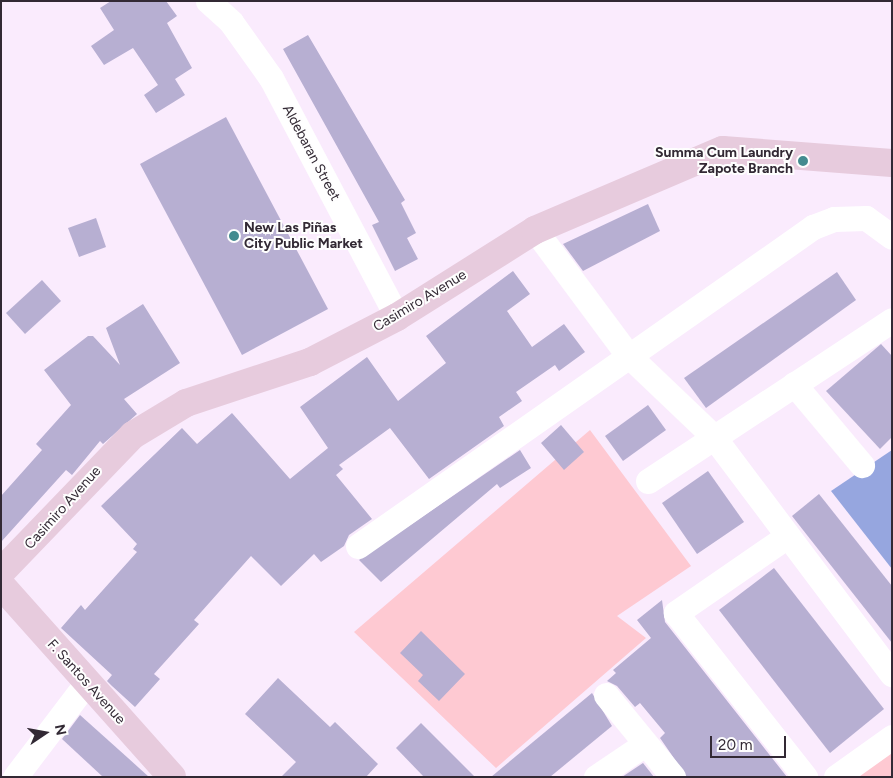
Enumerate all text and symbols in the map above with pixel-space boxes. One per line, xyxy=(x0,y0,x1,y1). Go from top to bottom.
street label: Aldebaran Street xyxy=(279,102,343,204)
place label: Summa Cum Laundry Zapote Branch xyxy=(655,145,793,178)
marker: Summa Cum Laundry Zapote Branch xyxy=(797,155,809,167)
place label: New Las Piñas City Public Market xyxy=(244,220,363,252)
marker: New Las Piñas City Public Market xyxy=(228,230,240,242)
street label: Casimiro Avenue xyxy=(370,267,470,335)
street label: Casimiro Avenue xyxy=(21,463,105,553)
street label: F. Santos Avenue xyxy=(44,636,128,728)
north arrow xyxy=(20,708,70,758)
text: N xyxy=(51,723,70,737)
scale bar xyxy=(713,726,789,758)
text: 20 m xyxy=(718,736,752,754)

